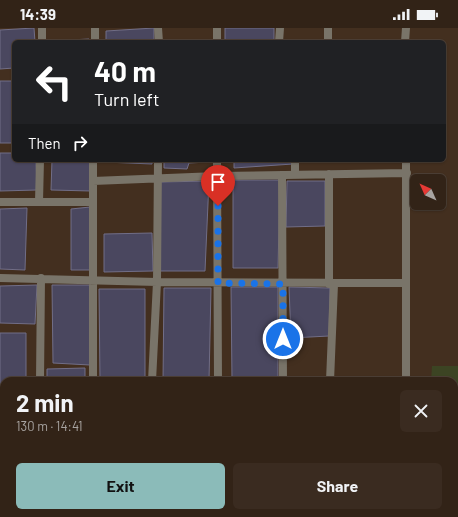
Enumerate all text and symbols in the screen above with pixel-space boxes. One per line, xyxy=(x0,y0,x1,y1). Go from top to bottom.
text: 14:39 xyxy=(20,5,56,23)
text: 40 m xyxy=(94,54,156,88)
icon: left xyxy=(28,56,80,108)
text: Turn left xyxy=(94,88,160,110)
icon: right xyxy=(69,132,91,154)
text: Then xyxy=(28,134,61,152)
pin xyxy=(201,165,235,206)
icon: arrive xyxy=(207,171,229,193)
north arrow xyxy=(410,174,446,210)
map controls xyxy=(410,174,446,210)
position arrow xyxy=(262,318,304,360)
text: 2 min xyxy=(16,388,74,417)
button: close xyxy=(400,390,442,432)
text: 130 m · 14:41 xyxy=(16,418,83,434)
button: Exit xyxy=(16,463,225,509)
button: Share xyxy=(233,463,442,509)

